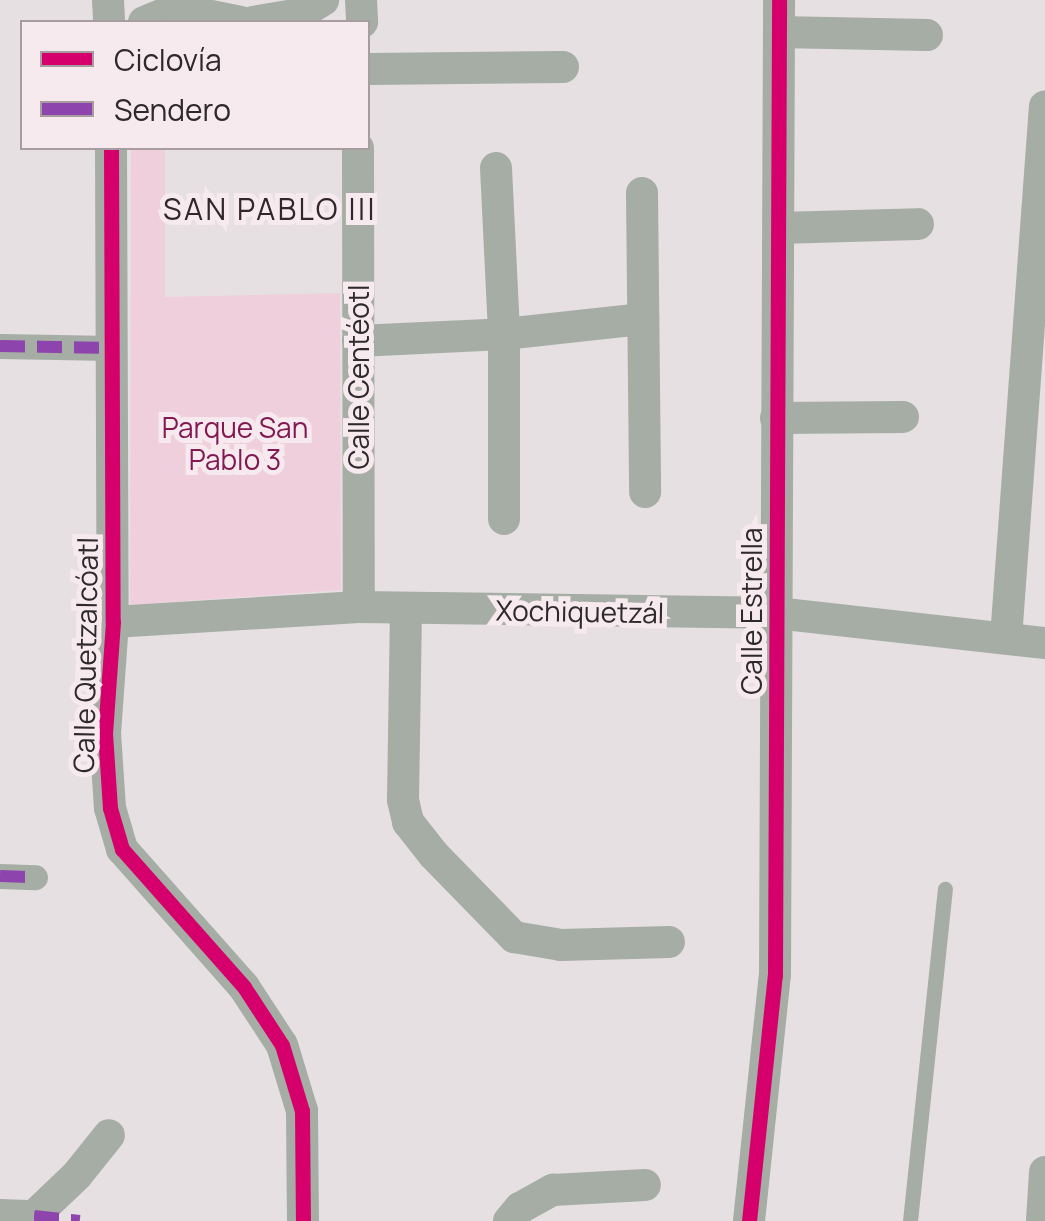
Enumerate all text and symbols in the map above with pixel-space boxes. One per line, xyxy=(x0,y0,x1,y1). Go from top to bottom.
legend xyxy=(20,20,370,150)
text: Ciclovía xyxy=(114,39,222,80)
text: Sendero xyxy=(114,89,231,130)
district label: SAN PABLO III xyxy=(163,191,377,227)
street label: Calle Centéotl xyxy=(341,284,375,470)
park label: Parque San Pablo 3 xyxy=(162,410,308,476)
street label: Calle Estrella xyxy=(734,527,768,695)
street label: Calle Quetzalcóatl xyxy=(66,537,104,773)
street label: Xochiquetzál xyxy=(495,593,665,629)

